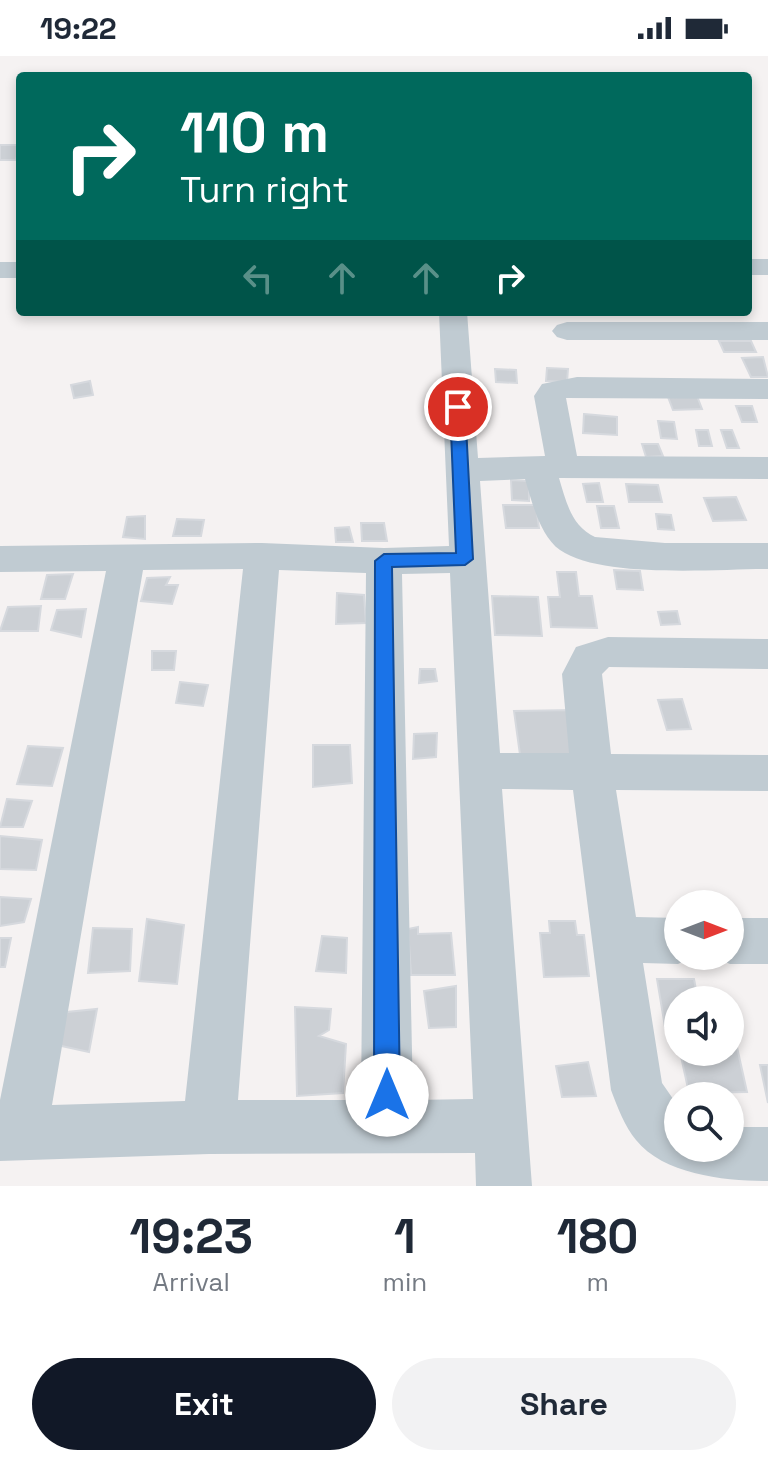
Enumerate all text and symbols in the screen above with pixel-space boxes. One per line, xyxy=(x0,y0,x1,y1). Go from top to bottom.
text: 19:22 xyxy=(40,9,117,48)
text: 110 m xyxy=(180,97,329,168)
icon: right xyxy=(48,104,152,208)
text: Turn right xyxy=(180,167,349,213)
icon: left xyxy=(236,256,280,300)
icon: ahead xyxy=(320,256,364,300)
icon: ahead xyxy=(404,256,448,300)
icon: right xyxy=(488,256,532,300)
pin xyxy=(424,373,492,441)
icon: arrive xyxy=(436,385,480,429)
north arrow xyxy=(664,890,744,970)
map controls xyxy=(664,890,744,1162)
button: sound xyxy=(664,986,744,1066)
position arrow xyxy=(345,1053,429,1137)
button: search xyxy=(664,1082,744,1162)
text: 19:23 xyxy=(130,1206,253,1267)
text: 1 xyxy=(394,1206,416,1267)
text: 180 xyxy=(557,1206,638,1267)
text: Arrival xyxy=(153,1265,230,1299)
text: min xyxy=(383,1265,427,1299)
text: m xyxy=(586,1265,609,1299)
button: Exit xyxy=(32,1358,376,1450)
button: Share xyxy=(392,1358,736,1450)

